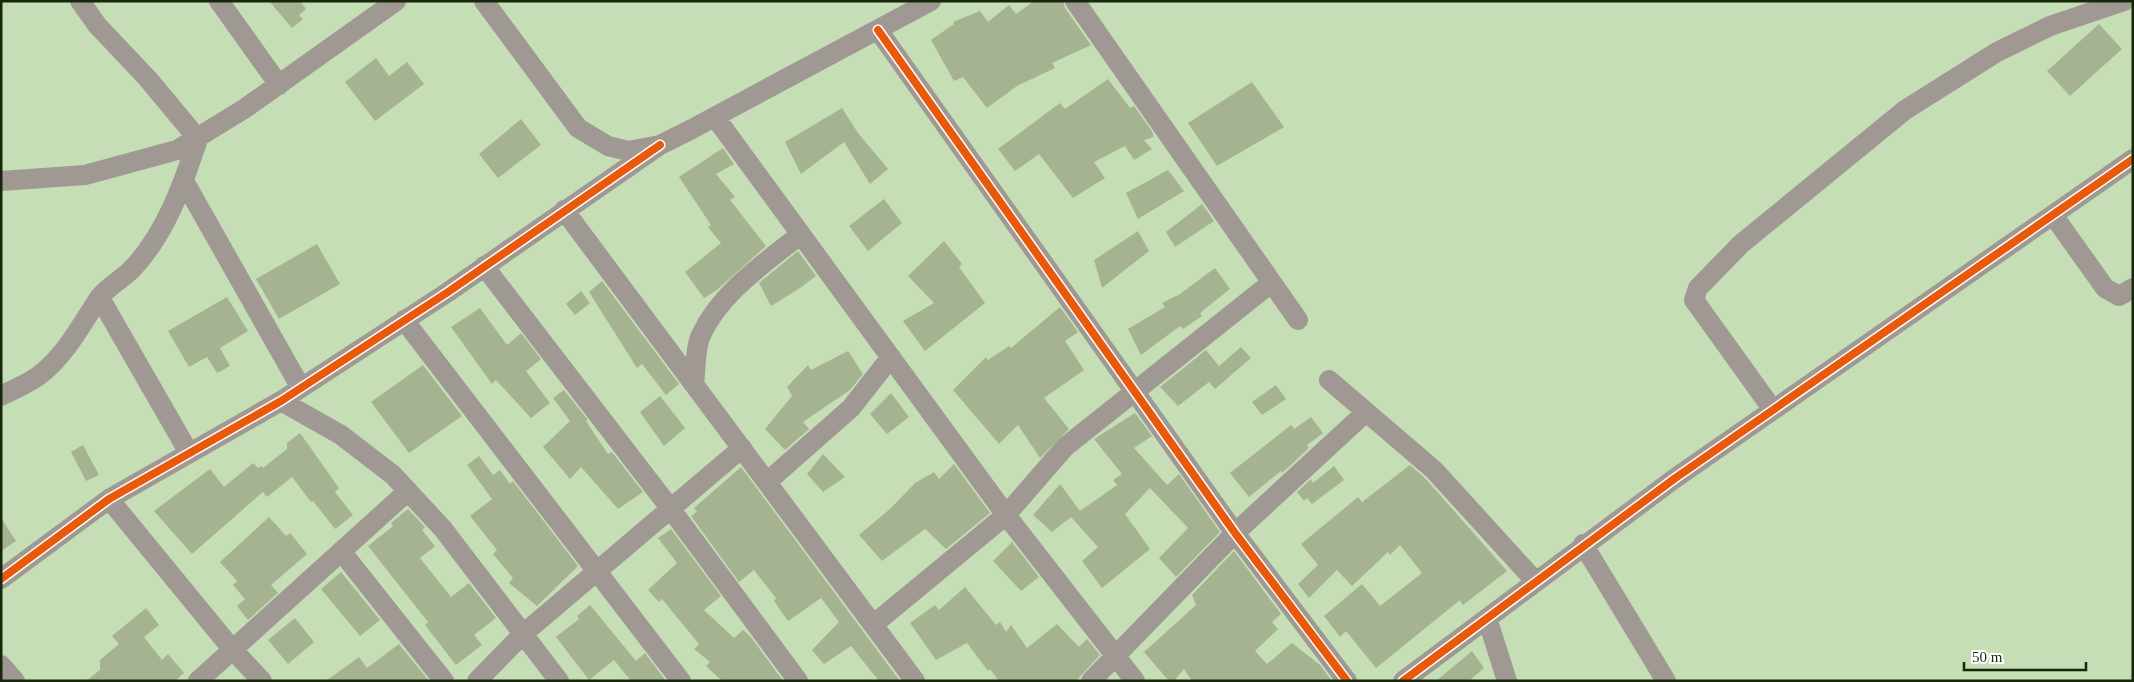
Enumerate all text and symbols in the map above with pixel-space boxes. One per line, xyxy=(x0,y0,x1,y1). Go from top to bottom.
scale bar xyxy=(1964,640,2086,672)
text: 50 m xyxy=(1972,649,2003,665)

